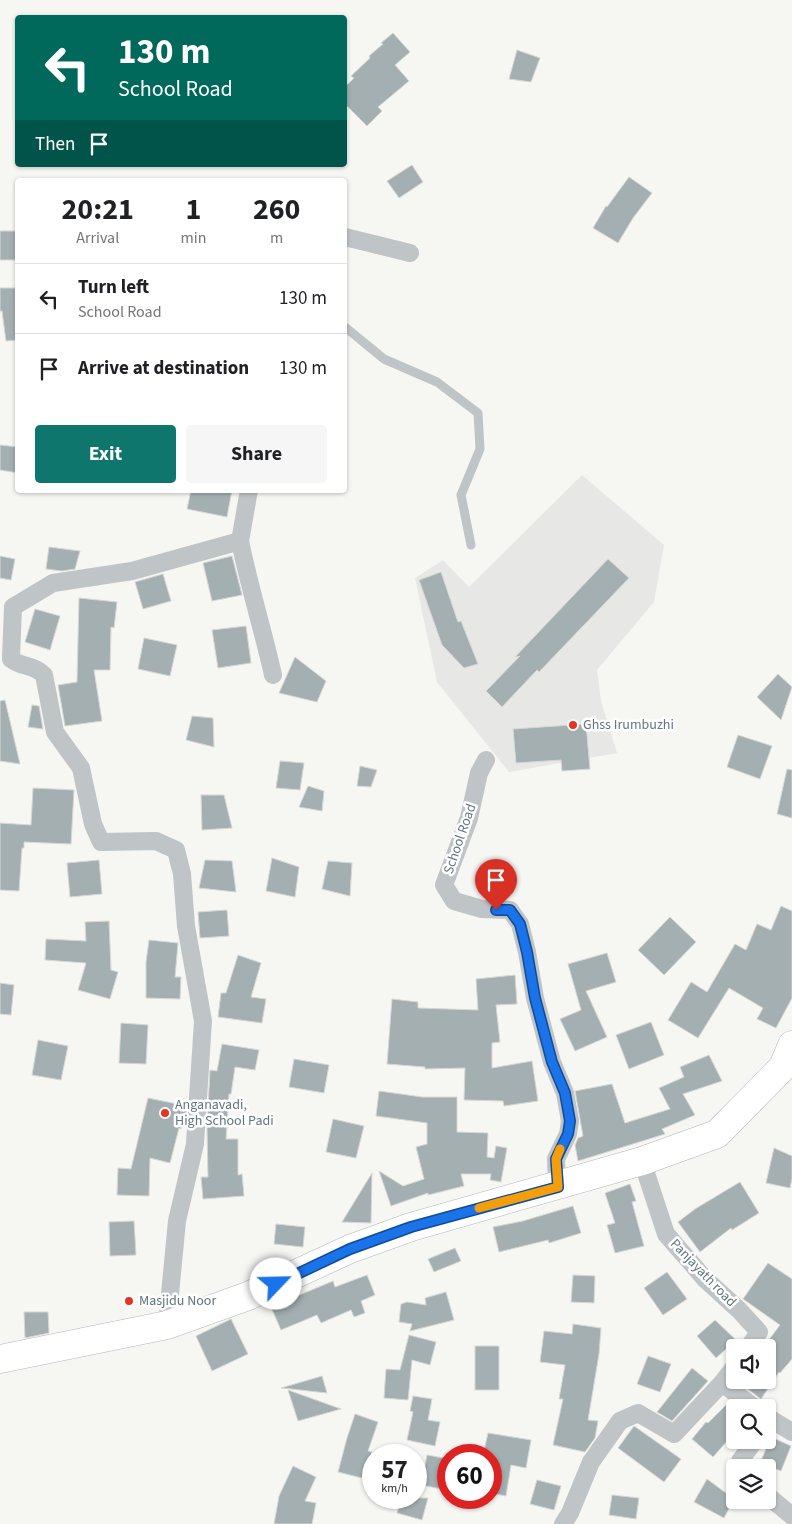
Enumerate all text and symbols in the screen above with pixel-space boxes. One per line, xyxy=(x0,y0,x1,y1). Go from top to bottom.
text: 130 m xyxy=(118,27,210,77)
icon: left xyxy=(35,35,100,100)
text: School Road xyxy=(118,73,233,105)
icon: arrive xyxy=(85,130,113,158)
text: Then xyxy=(35,131,75,158)
text: 20:21 xyxy=(62,188,134,231)
text: 1 xyxy=(185,188,201,231)
text: 260 xyxy=(253,188,300,231)
text: Arrival xyxy=(76,227,119,249)
text: min xyxy=(180,227,206,249)
text: m xyxy=(270,227,283,249)
text: Turn left xyxy=(78,274,149,301)
icon: left xyxy=(35,285,63,313)
text: 130 m xyxy=(279,285,327,312)
text: School Road xyxy=(78,301,162,323)
icon: arrive xyxy=(35,355,63,383)
text: Arrive at destination xyxy=(78,355,249,382)
text: 130 m xyxy=(279,355,327,382)
button: Exit xyxy=(35,425,176,483)
button: Share xyxy=(186,425,327,483)
place label: Ghss Irumbuzhi xyxy=(583,715,674,735)
marker: Ghss Irumbuzhi xyxy=(567,719,579,731)
street label: School Road xyxy=(439,801,481,877)
pin xyxy=(475,859,517,910)
icon: arrive xyxy=(482,866,510,894)
place label: Anganavadi, High School Padi xyxy=(175,1095,274,1131)
marker: Anganavadi, High School Padi xyxy=(159,1107,171,1119)
street label: Panjayath road xyxy=(665,1234,741,1312)
position arrow xyxy=(249,1257,301,1309)
place label: Masjidu Noor xyxy=(139,1291,216,1311)
marker: Masjidu Noor xyxy=(123,1295,135,1307)
map controls xyxy=(726,1339,776,1509)
button: sound xyxy=(726,1339,776,1389)
button: search xyxy=(726,1399,776,1449)
speed limit sign: 60 xyxy=(437,1444,502,1509)
text: 57 xyxy=(381,1452,408,1488)
button: layers xyxy=(726,1459,776,1509)
text: km/h xyxy=(381,1480,408,1497)

